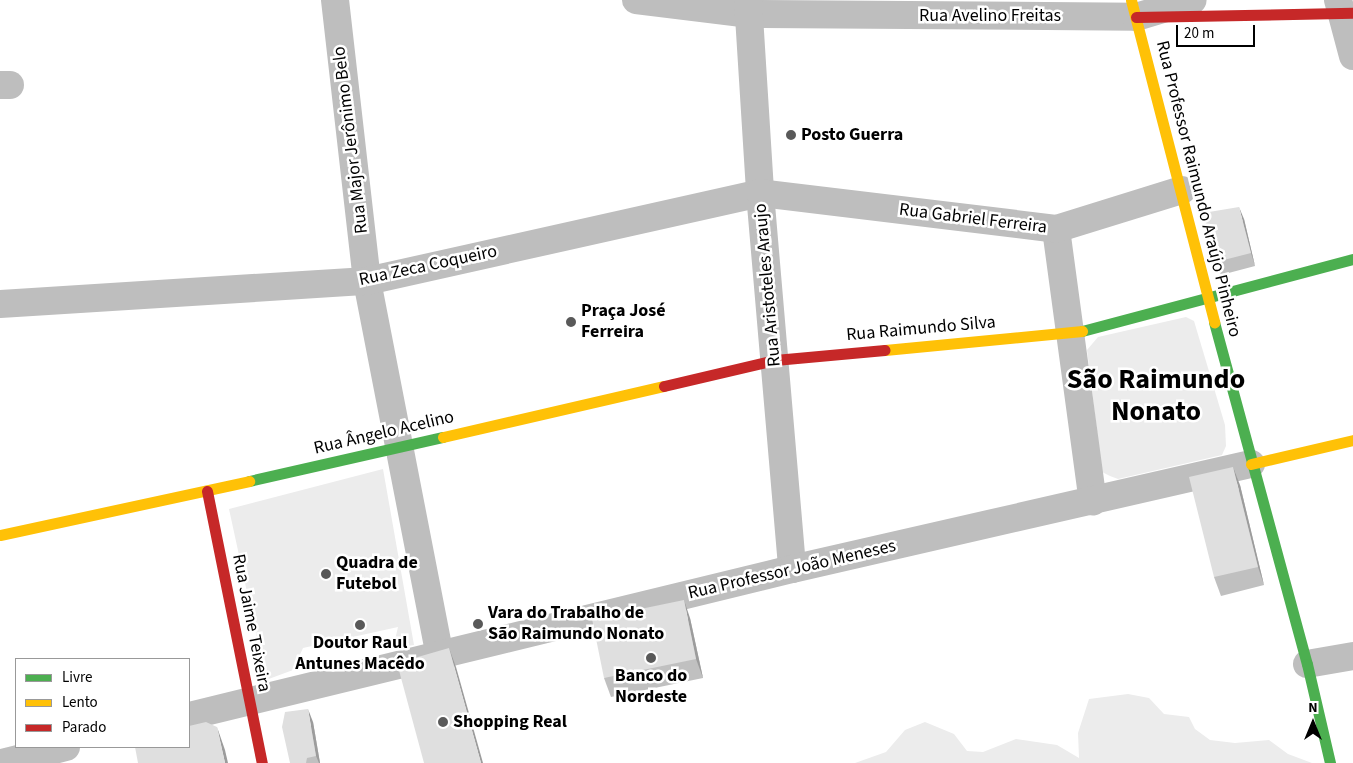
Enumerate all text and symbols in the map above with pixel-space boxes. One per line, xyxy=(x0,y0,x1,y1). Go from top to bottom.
street label: Rua Avelino Freitas xyxy=(919,5,1061,27)
scale bar xyxy=(1178,15,1257,47)
text: 20 m xyxy=(1184,23,1214,44)
street label: Rua Professor Raimundo Araújo Pinheiro xyxy=(1151,39,1245,339)
street label: Rua Major Jerônimo Belo xyxy=(329,45,373,235)
place label: Posto Guerra xyxy=(801,124,903,146)
marker: Posto Guerra xyxy=(785,129,797,141)
street label: Rua Gabriel Ferreira xyxy=(898,199,1048,239)
street label: Rua Aristoteles Araujo xyxy=(750,203,786,367)
street label: Rua Zeca Coqueiro xyxy=(357,241,499,291)
place label: Praça José Ferreira xyxy=(581,301,666,344)
street label: Rua Raimundo Silva xyxy=(845,312,997,346)
marker: Praça José Ferreira xyxy=(565,316,577,328)
district label: São Raimundo Nonato xyxy=(1067,362,1245,428)
street label: Rua Ângelo Acelino xyxy=(312,406,456,460)
street label: Rua Professor João Meneses xyxy=(686,536,898,604)
street label: Rua Jaime Teixeira xyxy=(227,552,275,694)
place label: Quadra de Futebol xyxy=(336,553,418,596)
marker: Quadra de Futebol xyxy=(320,568,332,580)
place label: Vara do Trabalho de São Raimundo Nonato xyxy=(488,603,664,646)
marker: Vara do Trabalho de São Raimundo Nonato xyxy=(472,618,484,630)
marker: Doutor Raul Antunes Macêdo xyxy=(354,619,366,631)
place label: Doutor Raul Antunes Macêdo xyxy=(295,633,425,676)
marker: Banco do Nordeste xyxy=(645,652,657,664)
legend xyxy=(15,658,190,748)
place label: Banco do Nordeste xyxy=(615,666,687,709)
text: Livre xyxy=(62,667,92,688)
text: Lento xyxy=(62,692,98,713)
north arrow xyxy=(1288,698,1338,748)
text: N xyxy=(1308,698,1318,718)
place label: Shopping Real xyxy=(453,711,567,733)
marker: Shopping Real xyxy=(437,716,449,728)
text: Parado xyxy=(62,717,106,738)

